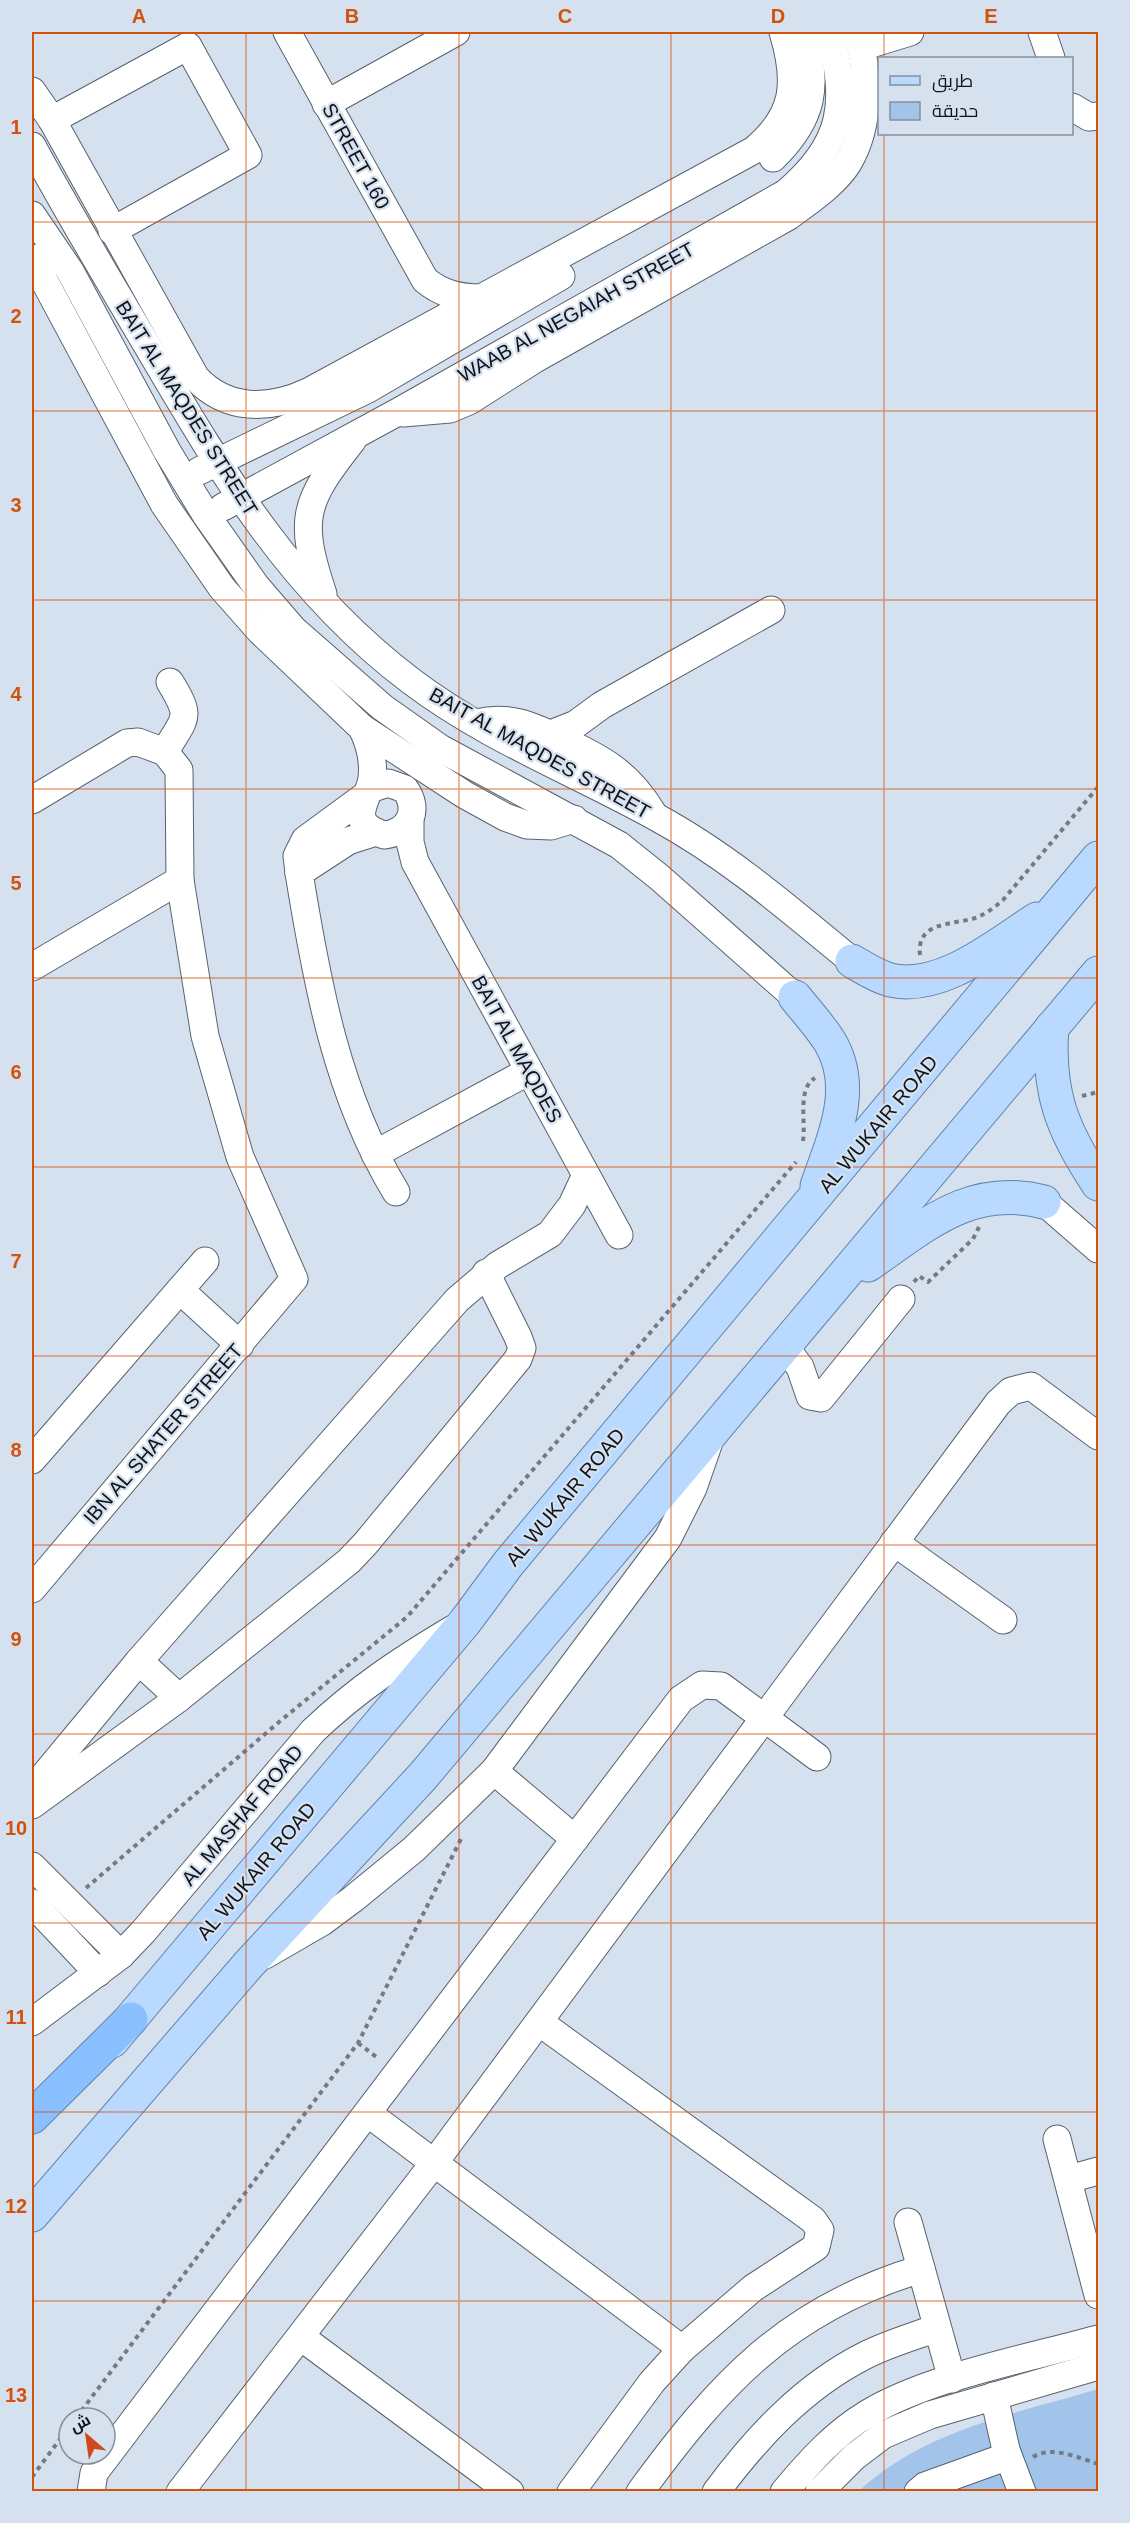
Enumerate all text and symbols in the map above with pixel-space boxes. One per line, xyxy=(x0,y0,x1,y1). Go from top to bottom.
text: A xyxy=(132,5,146,27)
text: B xyxy=(345,5,359,27)
text: C xyxy=(558,5,572,27)
text: D xyxy=(771,5,785,27)
text: E xyxy=(984,5,998,27)
legend xyxy=(878,57,1073,135)
text: طريق xyxy=(932,71,973,93)
street label: STREET 160 xyxy=(318,99,394,213)
text: حديقة xyxy=(932,101,978,121)
text: 1 xyxy=(10,116,22,138)
street label: WAAB AL NEGAIAH STREET xyxy=(454,238,698,386)
street label: BAIT AL MAQDES STREET xyxy=(112,297,262,519)
text: 2 xyxy=(10,305,22,327)
text: 3 xyxy=(10,494,22,516)
text: 4 xyxy=(10,683,22,705)
street label: BAIT AL MAQDES STREET xyxy=(426,683,654,823)
text: 5 xyxy=(10,872,22,894)
street label: BAIT AL MAQDES xyxy=(467,972,567,1126)
street label: AL WUKAIR ROAD xyxy=(814,1051,942,1197)
text: 6 xyxy=(10,1061,22,1083)
text: 7 xyxy=(10,1250,22,1272)
street label: IBN AL SHATER STREET xyxy=(79,1340,247,1528)
street label: AL WUKAIR ROAD xyxy=(501,1424,629,1570)
text: 8 xyxy=(10,1439,22,1461)
text: 9 xyxy=(10,1628,22,1650)
street label: AL MASHAF ROAD xyxy=(177,1741,307,1889)
street label: AL WUKAIR ROAD xyxy=(192,1798,320,1944)
text: 10 xyxy=(5,1817,27,1839)
text: 11 xyxy=(5,2006,27,2028)
text: 12 xyxy=(5,2195,27,2217)
text: 13 xyxy=(5,2384,27,2406)
north arrow xyxy=(57,2406,117,2466)
text: ش xyxy=(67,2411,94,2437)

